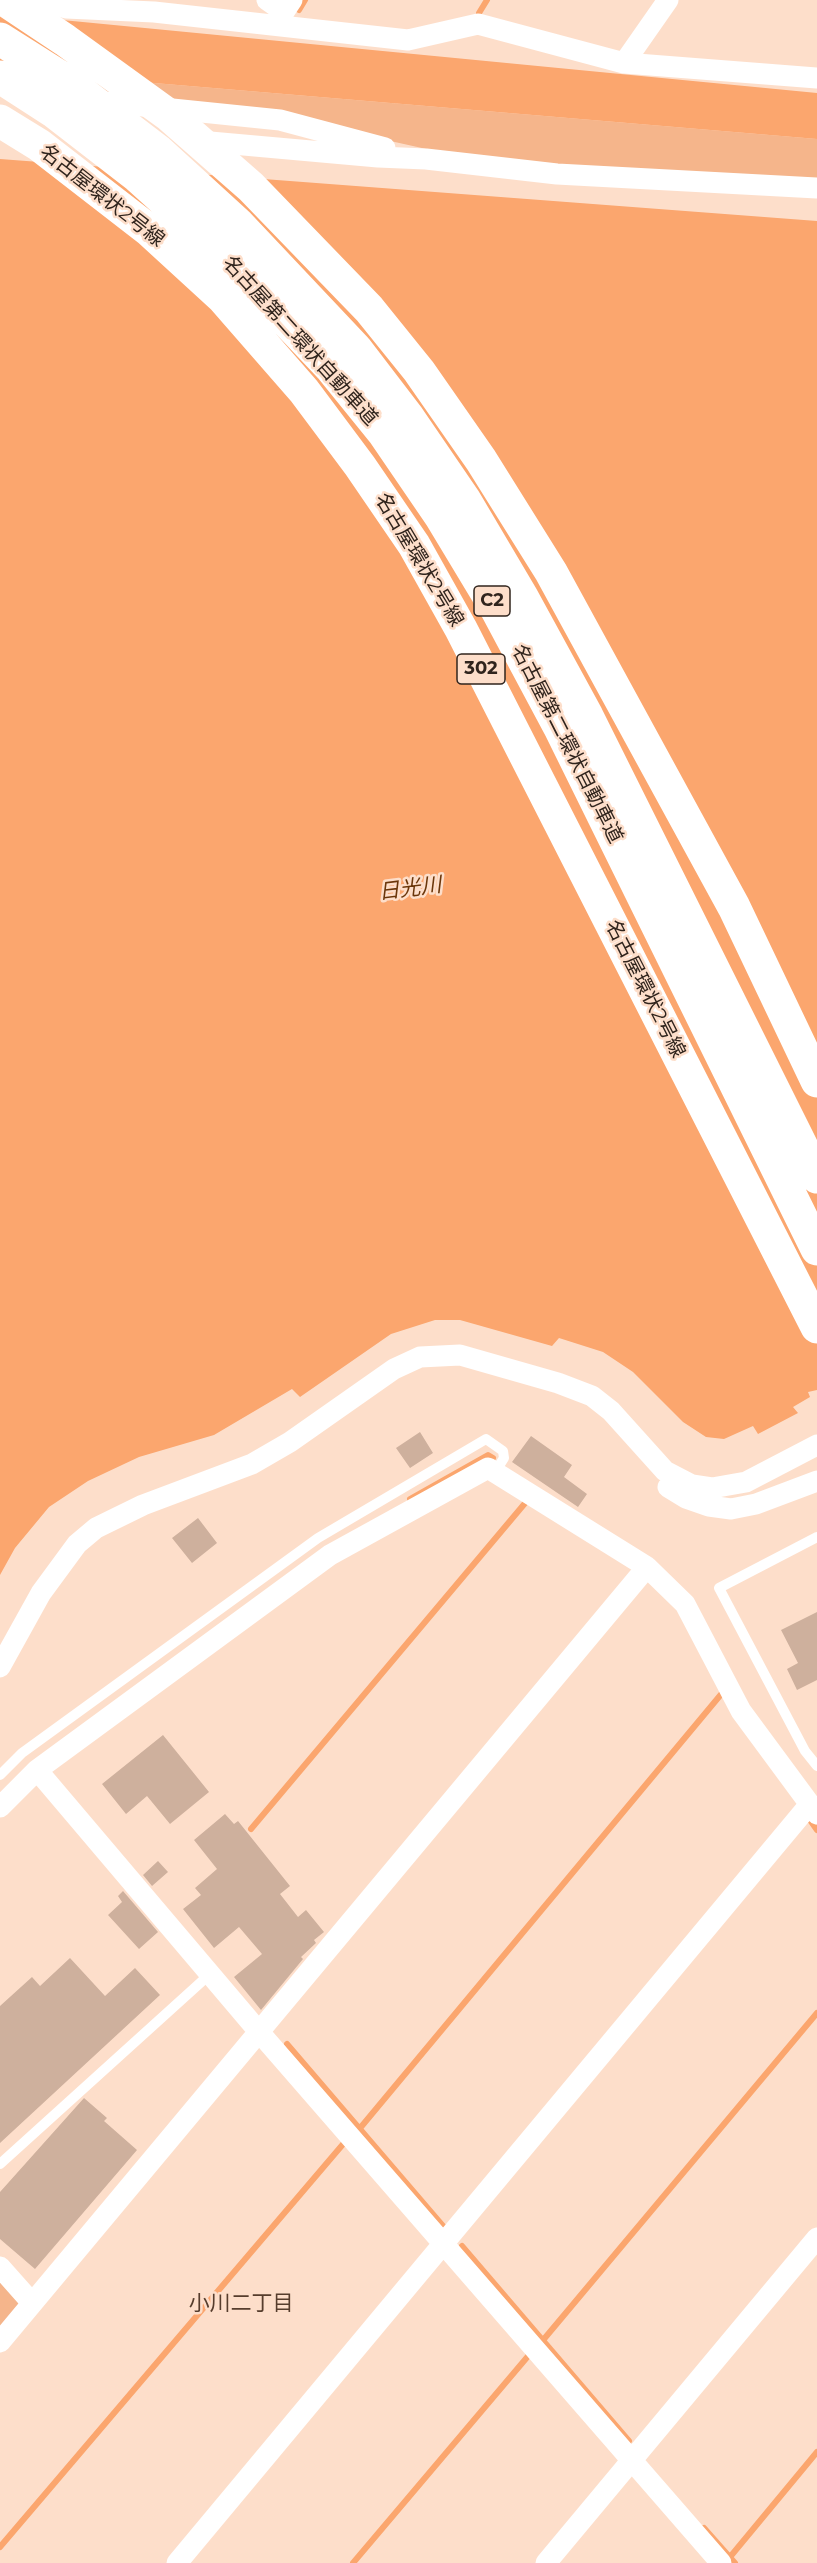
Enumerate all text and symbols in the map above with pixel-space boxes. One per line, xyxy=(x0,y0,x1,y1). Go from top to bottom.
street label: 名古屋環状2号線 xyxy=(35,140,169,252)
street label: 名古屋第二環状自動車道 xyxy=(217,251,383,431)
street label: 名古屋環状2号線 xyxy=(370,489,468,631)
road number: C2 xyxy=(474,586,510,616)
street label: 名古屋第二環状自動車道 xyxy=(506,641,628,847)
road number: 302 xyxy=(457,654,505,684)
water label: 日光川 xyxy=(377,873,443,905)
street label: 名古屋環状2号線 xyxy=(600,916,690,1062)
district label: 小川二丁目 xyxy=(189,2291,293,2317)

